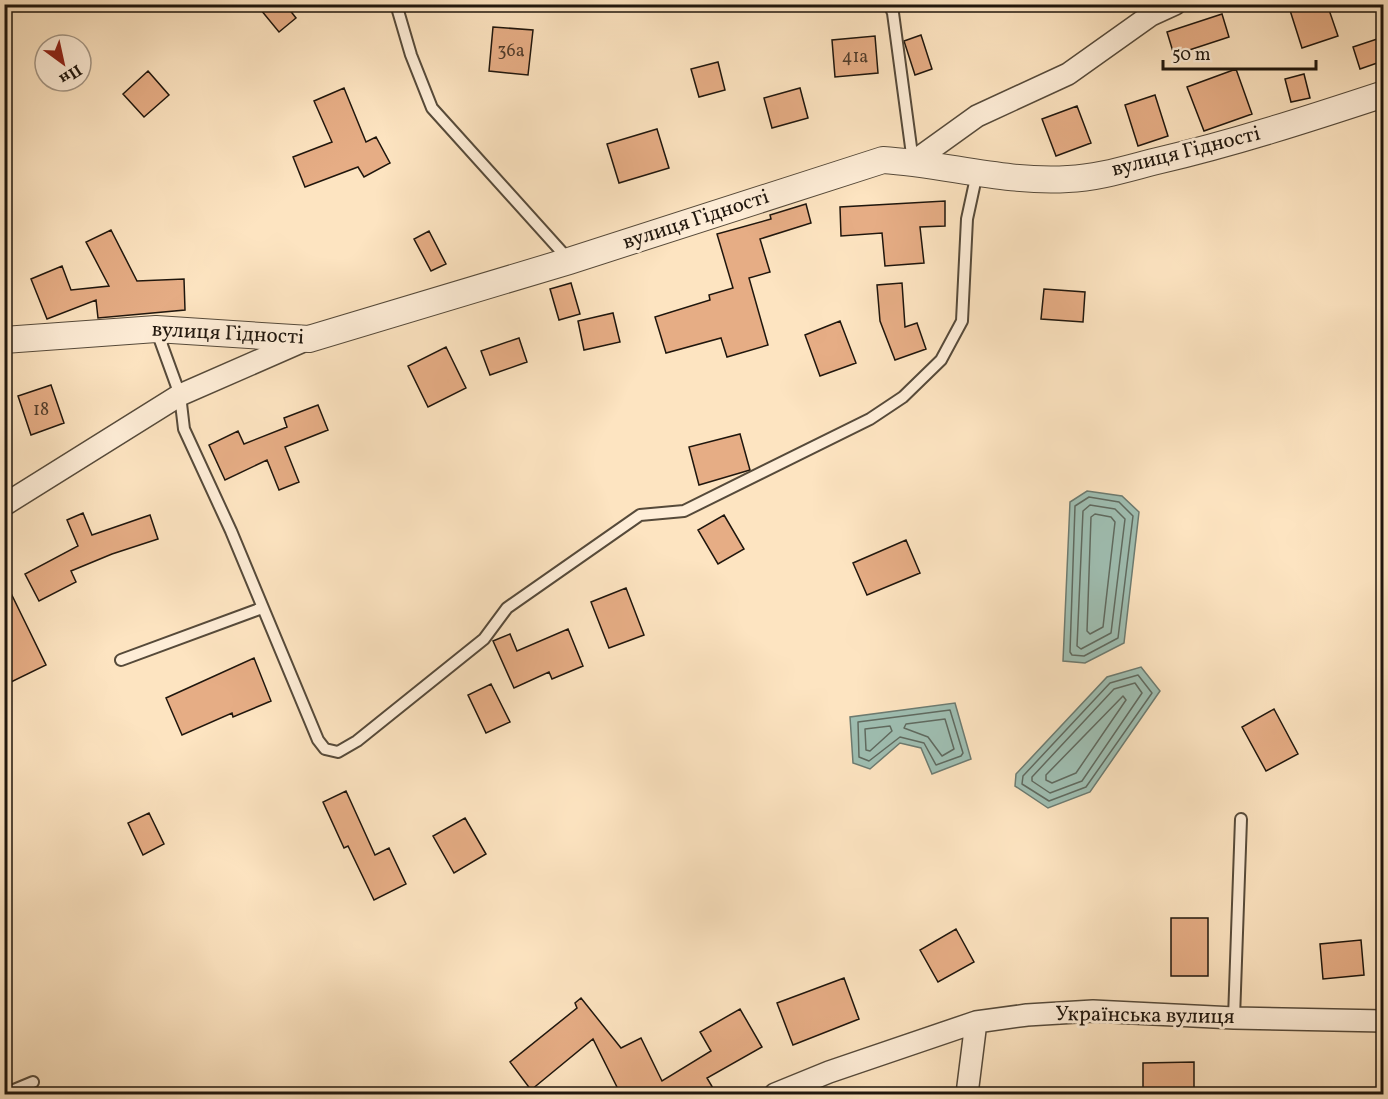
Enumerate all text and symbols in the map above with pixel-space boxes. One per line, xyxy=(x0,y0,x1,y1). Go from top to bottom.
north arrow xyxy=(33,33,93,93)
scale bar xyxy=(1163,33,1316,71)
house number: 36а xyxy=(497,39,525,64)
text: 50 m xyxy=(1172,43,1211,68)
house number: 41а xyxy=(842,45,868,70)
text: Пн xyxy=(55,58,86,89)
street label: вулиця Гідності xyxy=(1109,119,1263,185)
street label: вулиця Гідності xyxy=(619,183,773,257)
street label: вулиця Гідності xyxy=(151,316,305,352)
house number: 18 xyxy=(33,398,49,423)
street label: Українська вулиця xyxy=(1055,1000,1235,1032)

